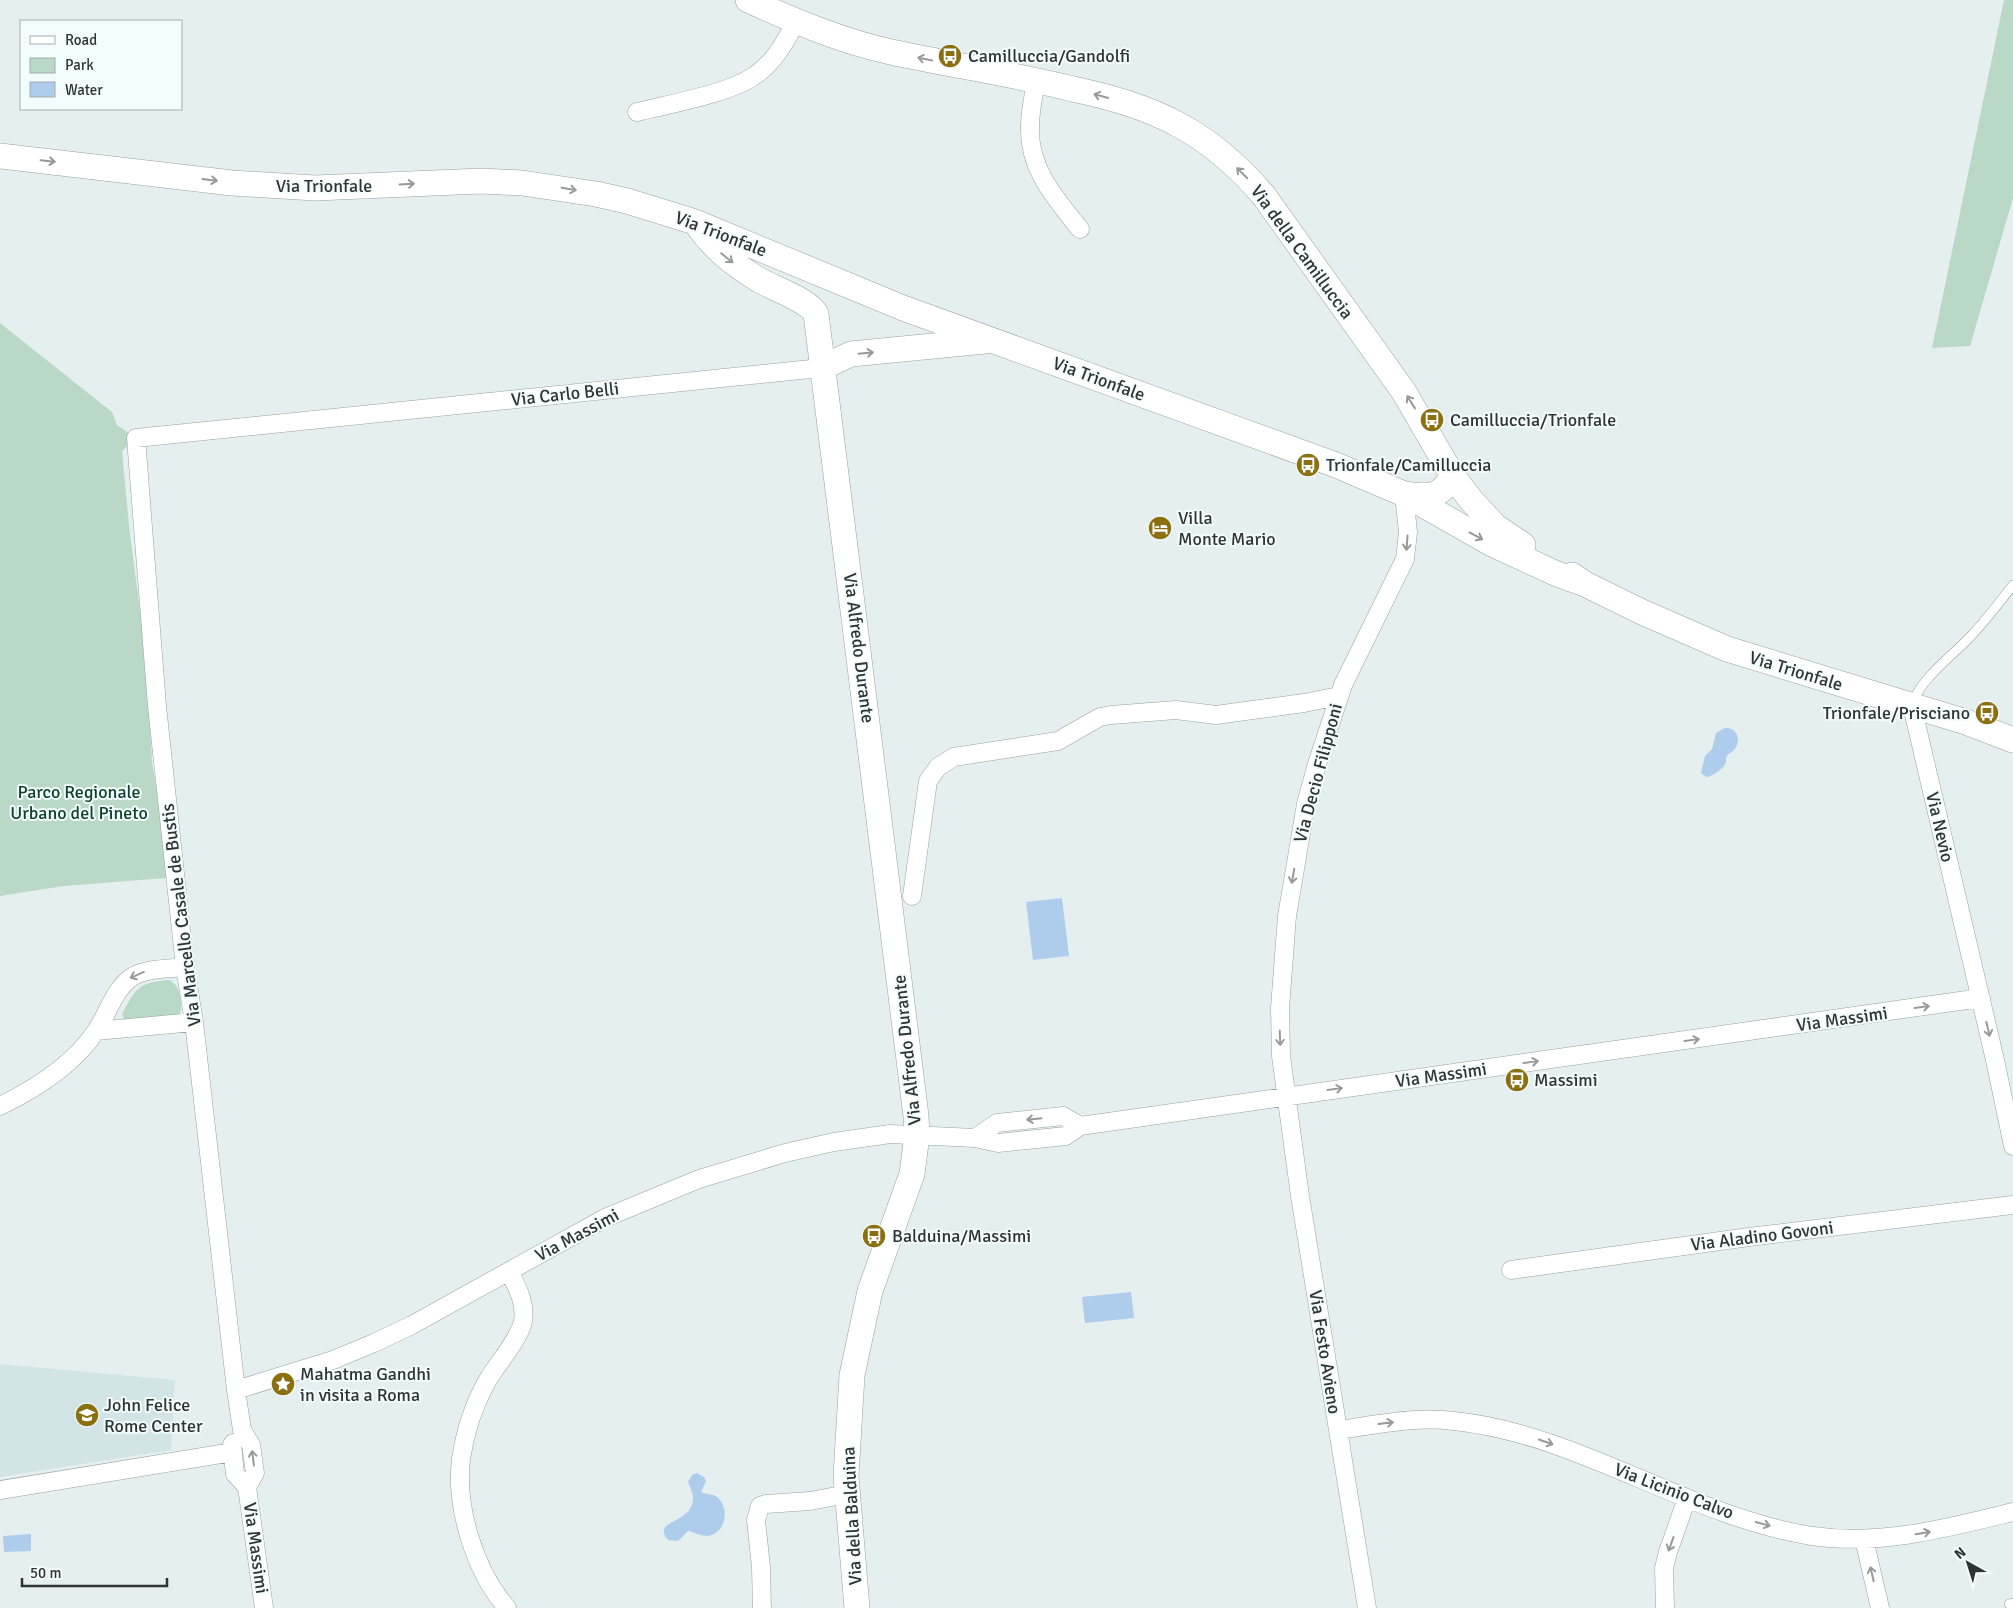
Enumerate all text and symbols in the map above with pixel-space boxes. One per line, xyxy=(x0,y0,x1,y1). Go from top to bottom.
legend xyxy=(20,20,182,110)
text: Road xyxy=(65,31,97,49)
bus stop icon: Camilluccia/Gandolfi xyxy=(937,43,963,69)
place label: Camilluccia/Gandolfi xyxy=(968,45,1130,67)
one-way arrow xyxy=(918,53,934,63)
text: Park xyxy=(65,56,94,74)
text: Water xyxy=(65,81,103,99)
one-way arrow xyxy=(1094,90,1110,100)
one-way arrow xyxy=(40,156,56,166)
one-way arrow xyxy=(1236,167,1248,179)
one-way arrow xyxy=(202,175,218,185)
street label: Via Trionfale xyxy=(276,175,372,197)
one-way arrow xyxy=(399,180,415,189)
street label: Via della Camilluccia xyxy=(1246,181,1358,323)
one-way arrow xyxy=(560,185,576,195)
street label: Via Trionfale xyxy=(672,206,770,262)
one-way arrow xyxy=(721,252,734,263)
one-way arrow xyxy=(858,348,874,358)
street label: Via Trionfale xyxy=(1050,352,1148,406)
street label: Via Carlo Belli xyxy=(510,377,620,411)
one-way arrow xyxy=(1406,395,1416,409)
bus stop icon: Camilluccia/Trionfale xyxy=(1419,407,1445,433)
place label: Camilluccia/Trionfale xyxy=(1450,409,1616,431)
bus stop icon: Trionfale/Camilluccia xyxy=(1295,452,1321,478)
place label: Trionfale/Camilluccia xyxy=(1326,454,1492,476)
place label: Villa Monte Mario xyxy=(1178,507,1276,550)
hotel icon: Villa Monte Mario xyxy=(1147,515,1173,541)
one-way arrow xyxy=(1469,531,1484,541)
one-way arrow xyxy=(1403,534,1412,550)
street label: Via Alfredo Durante xyxy=(839,572,879,724)
street label: Via Trionfale xyxy=(1747,646,1845,696)
bus stop icon: Trionfale/Prisciano xyxy=(1974,700,2000,726)
street label: Via Decio Filipponi xyxy=(1289,701,1347,845)
place label: Trionfale/Prisciano xyxy=(1823,702,1970,724)
park label: Parco Regionale Urbano del Pineto xyxy=(10,781,148,824)
street label: Via Nevio xyxy=(1921,790,1959,864)
street label: Via Marcello Casale de Bustis xyxy=(156,802,206,1028)
one-way arrow xyxy=(1288,868,1298,884)
one-way arrow xyxy=(130,971,145,981)
street label: Via Alfredo Durante xyxy=(888,974,926,1126)
street label: Via Massimi xyxy=(1795,1002,1889,1036)
one-way arrow xyxy=(1914,1002,1930,1012)
one-way arrow xyxy=(1984,1021,1993,1037)
one-way arrow xyxy=(1276,1029,1285,1045)
one-way arrow xyxy=(1684,1034,1700,1044)
one-way arrow xyxy=(1523,1057,1539,1067)
street label: Via Massimi xyxy=(1394,1058,1488,1092)
bus stop icon: Massimi xyxy=(1504,1067,1530,1093)
place label: Massimi xyxy=(1534,1069,1598,1091)
one-way arrow xyxy=(1327,1084,1343,1094)
one-way arrow xyxy=(1026,1114,1042,1124)
street label: Via Massimi xyxy=(531,1204,623,1266)
street label: Via Aladino Govoni xyxy=(1689,1216,1835,1256)
bus stop icon: Balduina/Massimi xyxy=(861,1223,887,1249)
place label: Balduina/Massimi xyxy=(892,1225,1031,1247)
street label: Via Festo Avieno xyxy=(1304,1288,1346,1416)
place label: Mahatma Gandhi in visita a Roma xyxy=(300,1363,431,1406)
place icon: Mahatma Gandhi in visita a Roma xyxy=(270,1371,296,1397)
place label: John Felice Rome Center xyxy=(104,1394,203,1437)
school or university icon: John Felice Rome Center xyxy=(74,1402,100,1428)
one-way arrow xyxy=(1378,1418,1394,1428)
one-way arrow xyxy=(1537,1438,1553,1447)
street label: Via della Balduina xyxy=(837,1446,867,1586)
one-way arrow xyxy=(248,1451,258,1467)
street label: Via Licinio Calvo xyxy=(1611,1458,1737,1524)
street label: Via Massimi xyxy=(239,1501,273,1595)
one-way arrow xyxy=(1754,1520,1770,1530)
one-way arrow xyxy=(1915,1527,1931,1537)
one-way arrow xyxy=(1666,1535,1675,1551)
north arrow xyxy=(1943,1538,1993,1588)
text: N xyxy=(1951,1544,1969,1563)
scale bar xyxy=(22,1556,168,1588)
text: 50 m xyxy=(30,1564,61,1582)
one-way arrow xyxy=(1867,1566,1876,1582)

